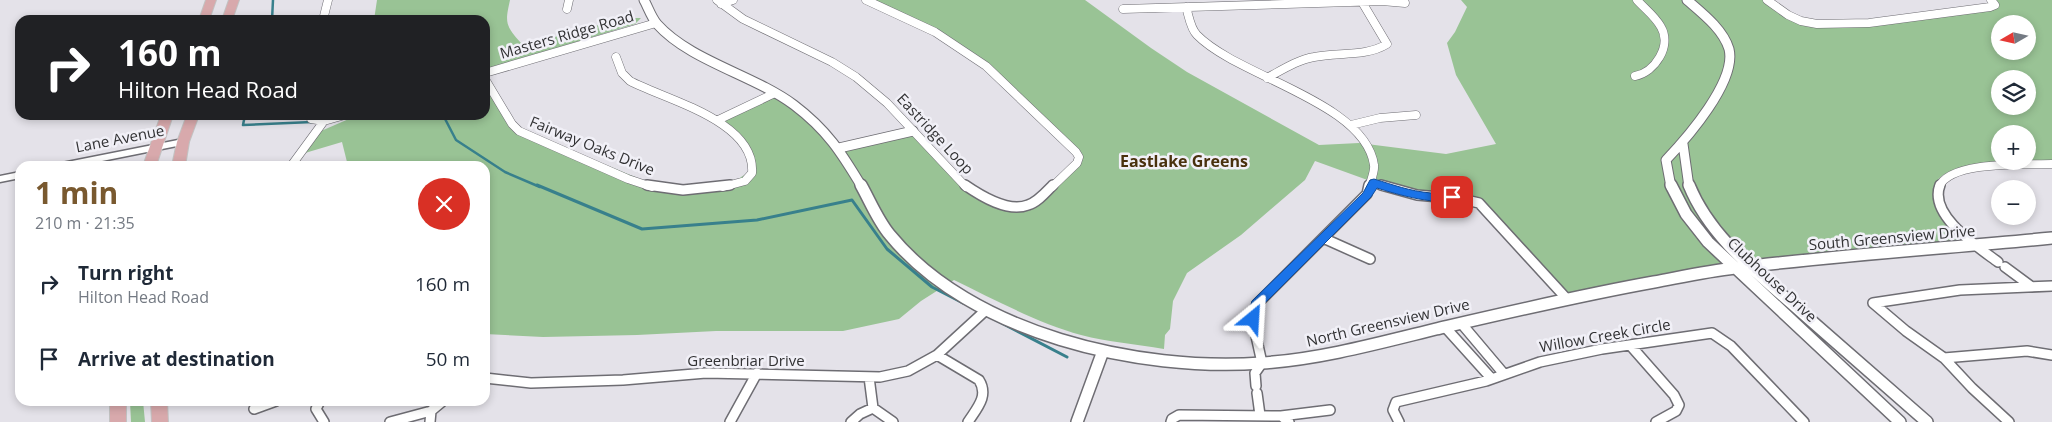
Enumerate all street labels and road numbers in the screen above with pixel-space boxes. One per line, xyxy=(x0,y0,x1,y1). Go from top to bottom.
street label: Masters Ridge Road xyxy=(497,5,636,63)
street label: Eastridge Loop xyxy=(893,89,978,178)
street label: Fairway Oaks Drive xyxy=(527,111,658,179)
street label: Lane Avenue xyxy=(74,120,166,156)
street label: South Greensview Drive xyxy=(1808,220,1976,254)
street label: Clubhouse Drive xyxy=(1724,233,1822,326)
street label: North Greensview Drive xyxy=(1304,293,1471,351)
street label: Willow Creek Circle xyxy=(1538,314,1672,356)
street label: Greenbriar Drive xyxy=(687,350,805,370)

